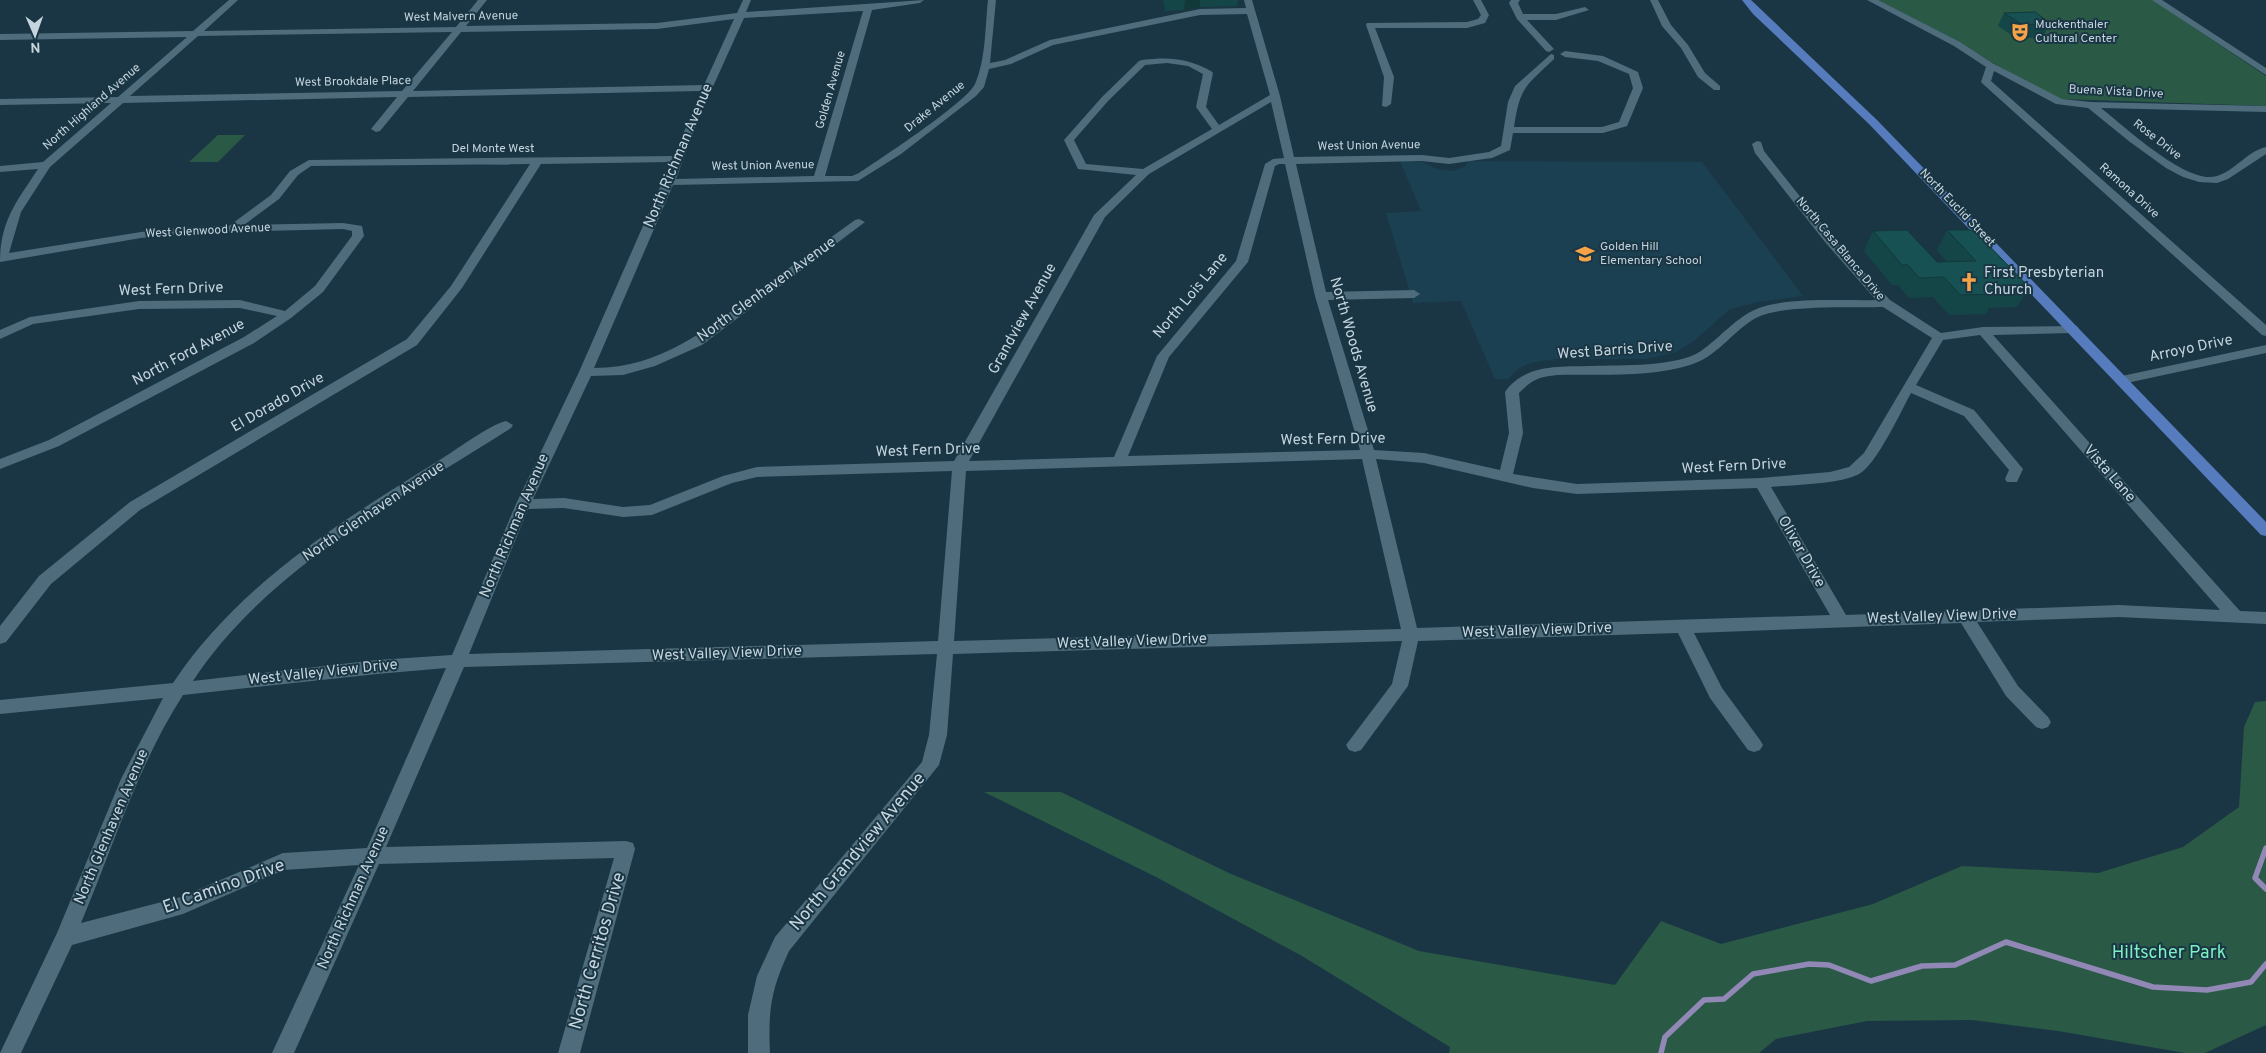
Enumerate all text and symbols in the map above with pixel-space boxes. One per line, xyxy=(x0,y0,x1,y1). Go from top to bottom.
street label: West Malvern Avenue xyxy=(404,8,518,26)
north arrow xyxy=(10,10,60,60)
place label: Muckenthaler Cultural Center xyxy=(2035,17,2117,47)
theatre icon: Muckenthaler Cultural Center xyxy=(2009,21,2031,43)
text: N xyxy=(30,38,41,55)
street label: Golden Avenue xyxy=(812,49,850,131)
street label: North Highland Avenue xyxy=(40,60,144,154)
street label: West Brookdale Place xyxy=(295,73,411,91)
street label: Drake Avenue xyxy=(901,78,969,136)
street label: North Richman Avenue xyxy=(640,81,718,231)
street label: Buena Vista Drive xyxy=(2068,82,2164,102)
street label: Rose Drive xyxy=(2129,116,2185,164)
street label: West Union Avenue xyxy=(1317,137,1421,155)
street label: Del Monte West xyxy=(451,141,535,157)
street label: West Union Avenue xyxy=(711,157,815,175)
street label: Ramona Drive xyxy=(2096,160,2162,222)
street label: North Euclid Street xyxy=(1916,166,1998,250)
street label: North Casa Blanca Drive xyxy=(1792,194,1888,304)
street label: West Glenwood Avenue xyxy=(145,220,271,242)
street label: North Glenhaven Avenue xyxy=(694,233,840,347)
place label: Golden Hill Elementary School xyxy=(1600,239,1702,269)
school or university icon: Golden Hill Elementary School xyxy=(1574,243,1596,265)
street label: North Lois Lane xyxy=(1149,249,1233,343)
street label: Grandview Avenue xyxy=(985,260,1061,378)
place label: First Presbyterian Church xyxy=(1984,264,2104,300)
church icon: First Presbyterian Church xyxy=(1958,271,1980,293)
street label: North Woods Avenue xyxy=(1325,275,1381,415)
street label: West Fern Drive xyxy=(118,279,224,301)
street label: North Ford Avenue xyxy=(129,315,249,391)
street label: Arroyo Drive xyxy=(2147,331,2235,367)
street label: West Barris Drive xyxy=(1557,337,1673,365)
street label: El Dorado Drive xyxy=(228,369,328,437)
street label: West Fern Drive xyxy=(1280,430,1386,450)
street label: West Fern Drive xyxy=(875,440,981,462)
street label: Vista Lane xyxy=(2079,441,2139,507)
street label: North Richman Avenue xyxy=(476,451,554,601)
street label: West Fern Drive xyxy=(1681,455,1787,479)
street label: North Glenhaven Avenue xyxy=(299,457,449,567)
street label: Oliver Drive xyxy=(1773,513,1829,591)
street label: West Valley View Drive xyxy=(1867,605,2017,629)
street label: West Valley View Drive xyxy=(1462,619,1612,643)
street label: West Valley View Drive xyxy=(1057,630,1207,654)
street label: West Valley View Drive xyxy=(652,642,802,666)
street label: West Valley View Drive xyxy=(247,656,399,690)
street label: North Glenhaven Avenue xyxy=(71,746,153,908)
street label: North Grandview Avenue xyxy=(785,768,931,936)
street label: North Richman Avenue xyxy=(314,823,394,973)
street label: El Camino Drive xyxy=(160,854,288,920)
street label: North Cerritos Drive xyxy=(565,870,631,1032)
park label: Hiltscher Park xyxy=(2112,942,2226,965)

